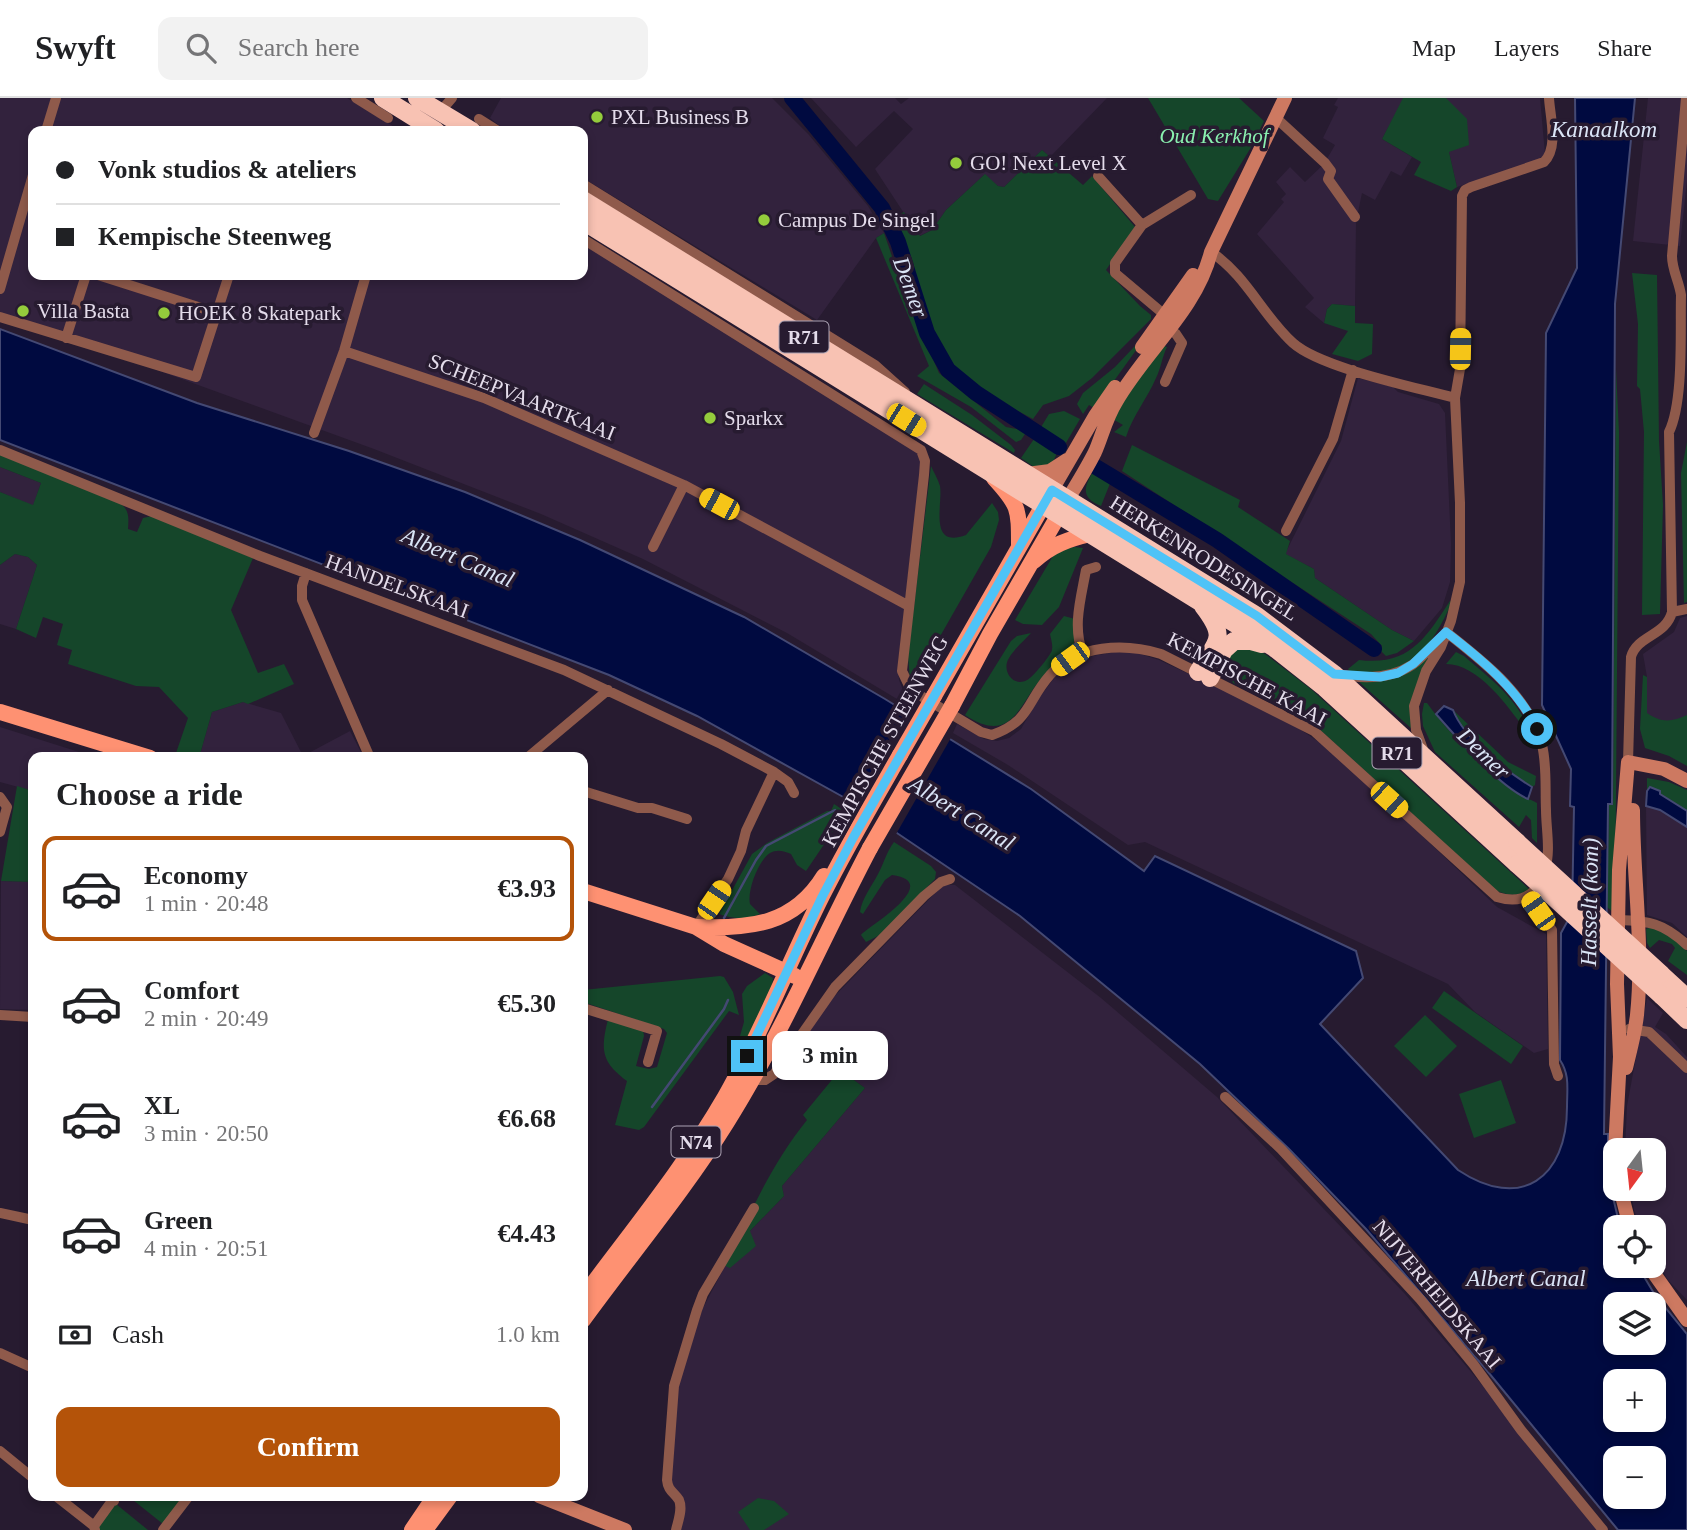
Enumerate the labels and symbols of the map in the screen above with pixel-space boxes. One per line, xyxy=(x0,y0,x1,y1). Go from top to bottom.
place label: PXL Business B xyxy=(611,105,749,129)
marker: PXL Business B xyxy=(589,109,605,125)
water label: Kanaalkom xyxy=(1550,117,1657,142)
park label: Oud Kerkhof xyxy=(1159,124,1272,148)
place label: GO! Next Level X xyxy=(970,151,1127,175)
marker: GO! Next Level X xyxy=(948,155,964,171)
place label: Campus De Singel xyxy=(778,208,936,232)
marker: Campus De Singel xyxy=(756,212,772,228)
water label: Demer xyxy=(888,253,933,322)
place label: Villa Basta xyxy=(37,299,130,323)
place label: HOEK 8 Skatepark xyxy=(178,301,342,325)
marker: Villa Basta xyxy=(15,303,31,319)
marker: HOEK 8 Skatepark xyxy=(156,305,172,321)
road number: R71 xyxy=(780,322,828,353)
car xyxy=(1450,328,1471,370)
street label: SCHEEPVAARTKAAI xyxy=(425,349,619,445)
car xyxy=(883,400,930,440)
place label: Sparkx xyxy=(724,406,784,430)
marker: Sparkx xyxy=(702,410,718,426)
car xyxy=(696,485,743,523)
street label: HERKENRODESINGEL xyxy=(1106,490,1302,626)
water label: Albert Canal xyxy=(396,522,518,592)
street label: HANDELSKAAI xyxy=(322,549,472,623)
street label: KEMPISCHE KAAI xyxy=(1163,627,1331,731)
street label: KEMPISCHE STEENWEG xyxy=(817,631,953,851)
car xyxy=(1047,638,1094,680)
route start xyxy=(1521,713,1553,745)
water label: Demer xyxy=(1452,722,1516,785)
road number: R71 xyxy=(1372,738,1422,768)
water label: Albert Canal xyxy=(903,770,1019,856)
car xyxy=(1367,778,1412,822)
water label: Hasselt (kom) xyxy=(1576,838,1603,967)
car xyxy=(694,877,735,923)
car xyxy=(1518,888,1559,934)
callout: 3 min xyxy=(772,1032,887,1080)
route end xyxy=(731,1040,763,1072)
road number: N74 xyxy=(672,1126,720,1158)
north arrow xyxy=(1603,1138,1666,1200)
street label: NIJVERHEIDSKAAI xyxy=(1368,1215,1506,1373)
water label: Albert Canal xyxy=(1464,1266,1586,1291)

